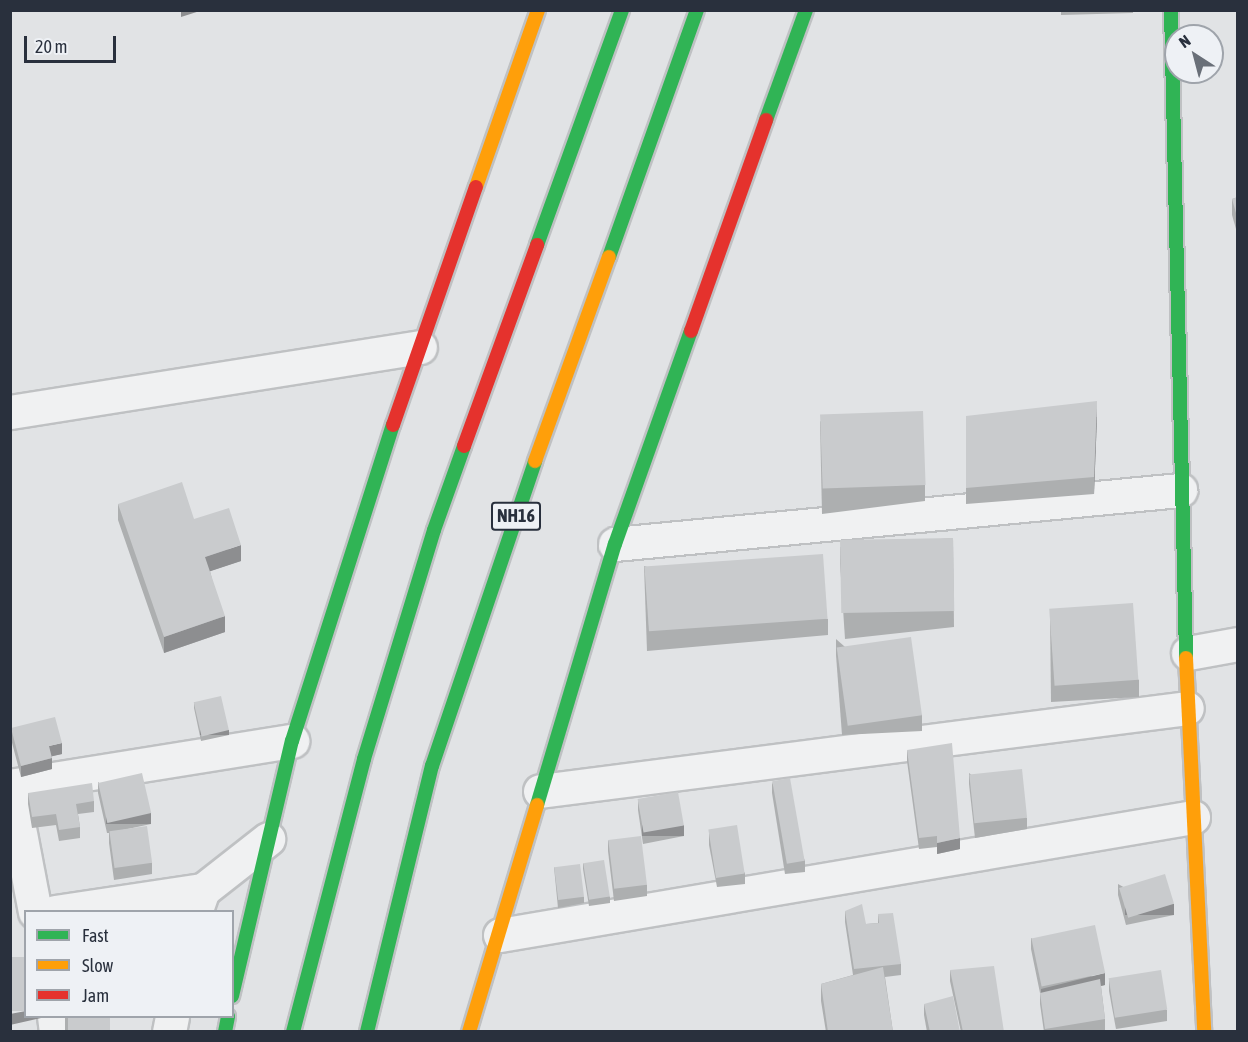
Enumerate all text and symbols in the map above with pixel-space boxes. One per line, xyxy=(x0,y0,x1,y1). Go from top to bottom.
scale bar xyxy=(27,24,118,62)
north arrow xyxy=(1164,24,1224,84)
text: N xyxy=(1175,31,1194,51)
text: 20 m xyxy=(35,36,67,57)
road number: NH16 xyxy=(490,501,542,531)
legend xyxy=(24,910,234,1018)
text: Fast xyxy=(82,925,109,946)
text: Slow xyxy=(82,955,113,976)
text: Jam xyxy=(82,985,109,1006)

